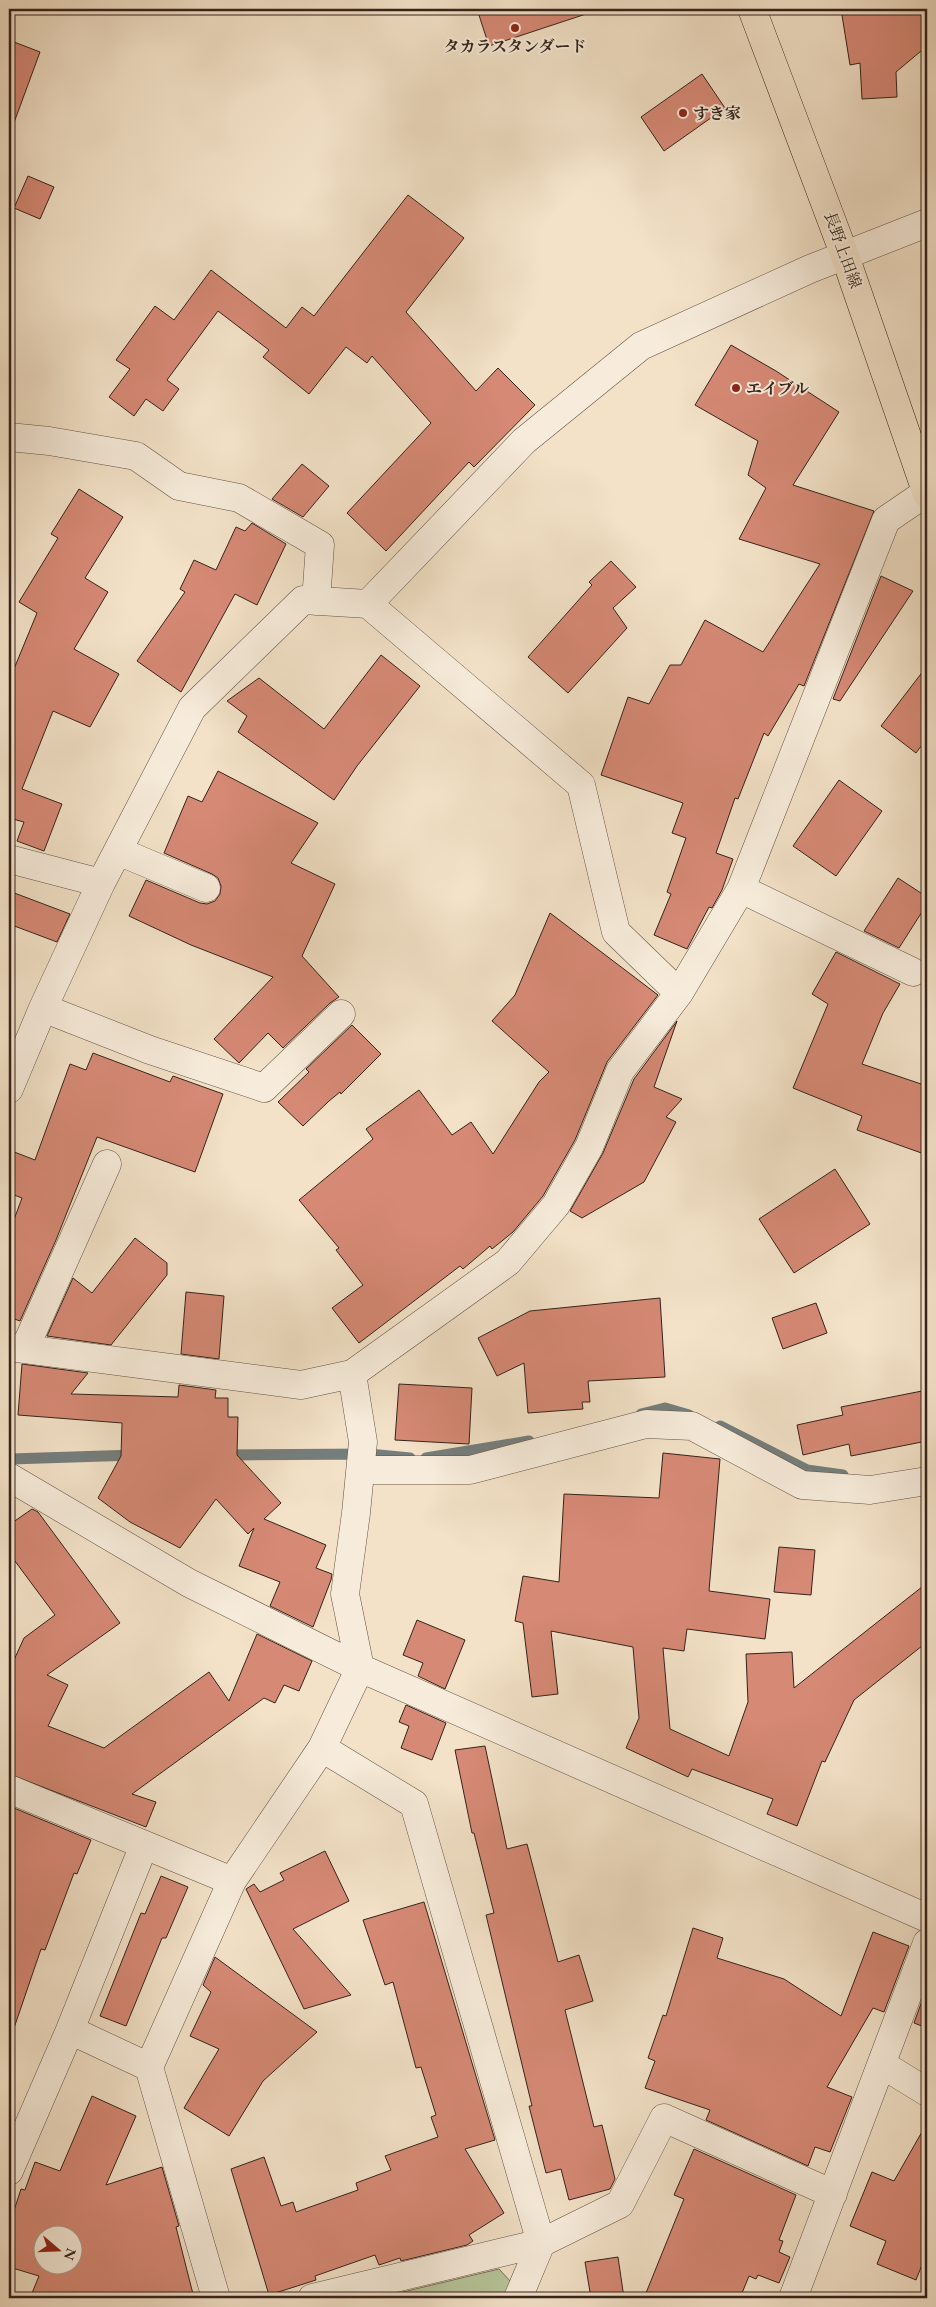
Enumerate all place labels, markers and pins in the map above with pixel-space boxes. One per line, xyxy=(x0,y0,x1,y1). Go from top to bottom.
marker: タカラスタンダード xyxy=(509,22,521,34)
place label: タカラスタンダード xyxy=(444,36,586,57)
place label: すき家 xyxy=(693,103,741,124)
marker: すき家 xyxy=(677,107,689,119)
place label: エイブル xyxy=(746,378,809,399)
marker: エイブル xyxy=(730,382,742,394)

